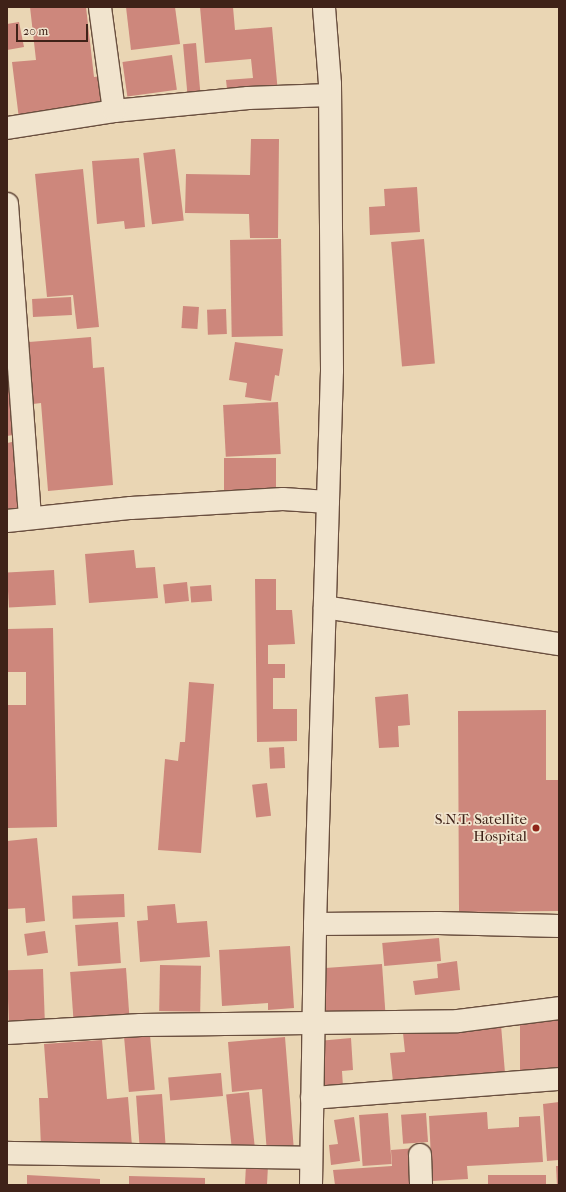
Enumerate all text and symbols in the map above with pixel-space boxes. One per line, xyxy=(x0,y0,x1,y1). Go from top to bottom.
scale bar xyxy=(18,16,90,42)
text: 20 m xyxy=(23,24,48,38)
place label: S.N.T. Satellite Hospital xyxy=(435,810,527,845)
marker: S.N.T. Satellite Hospital xyxy=(530,822,542,834)

